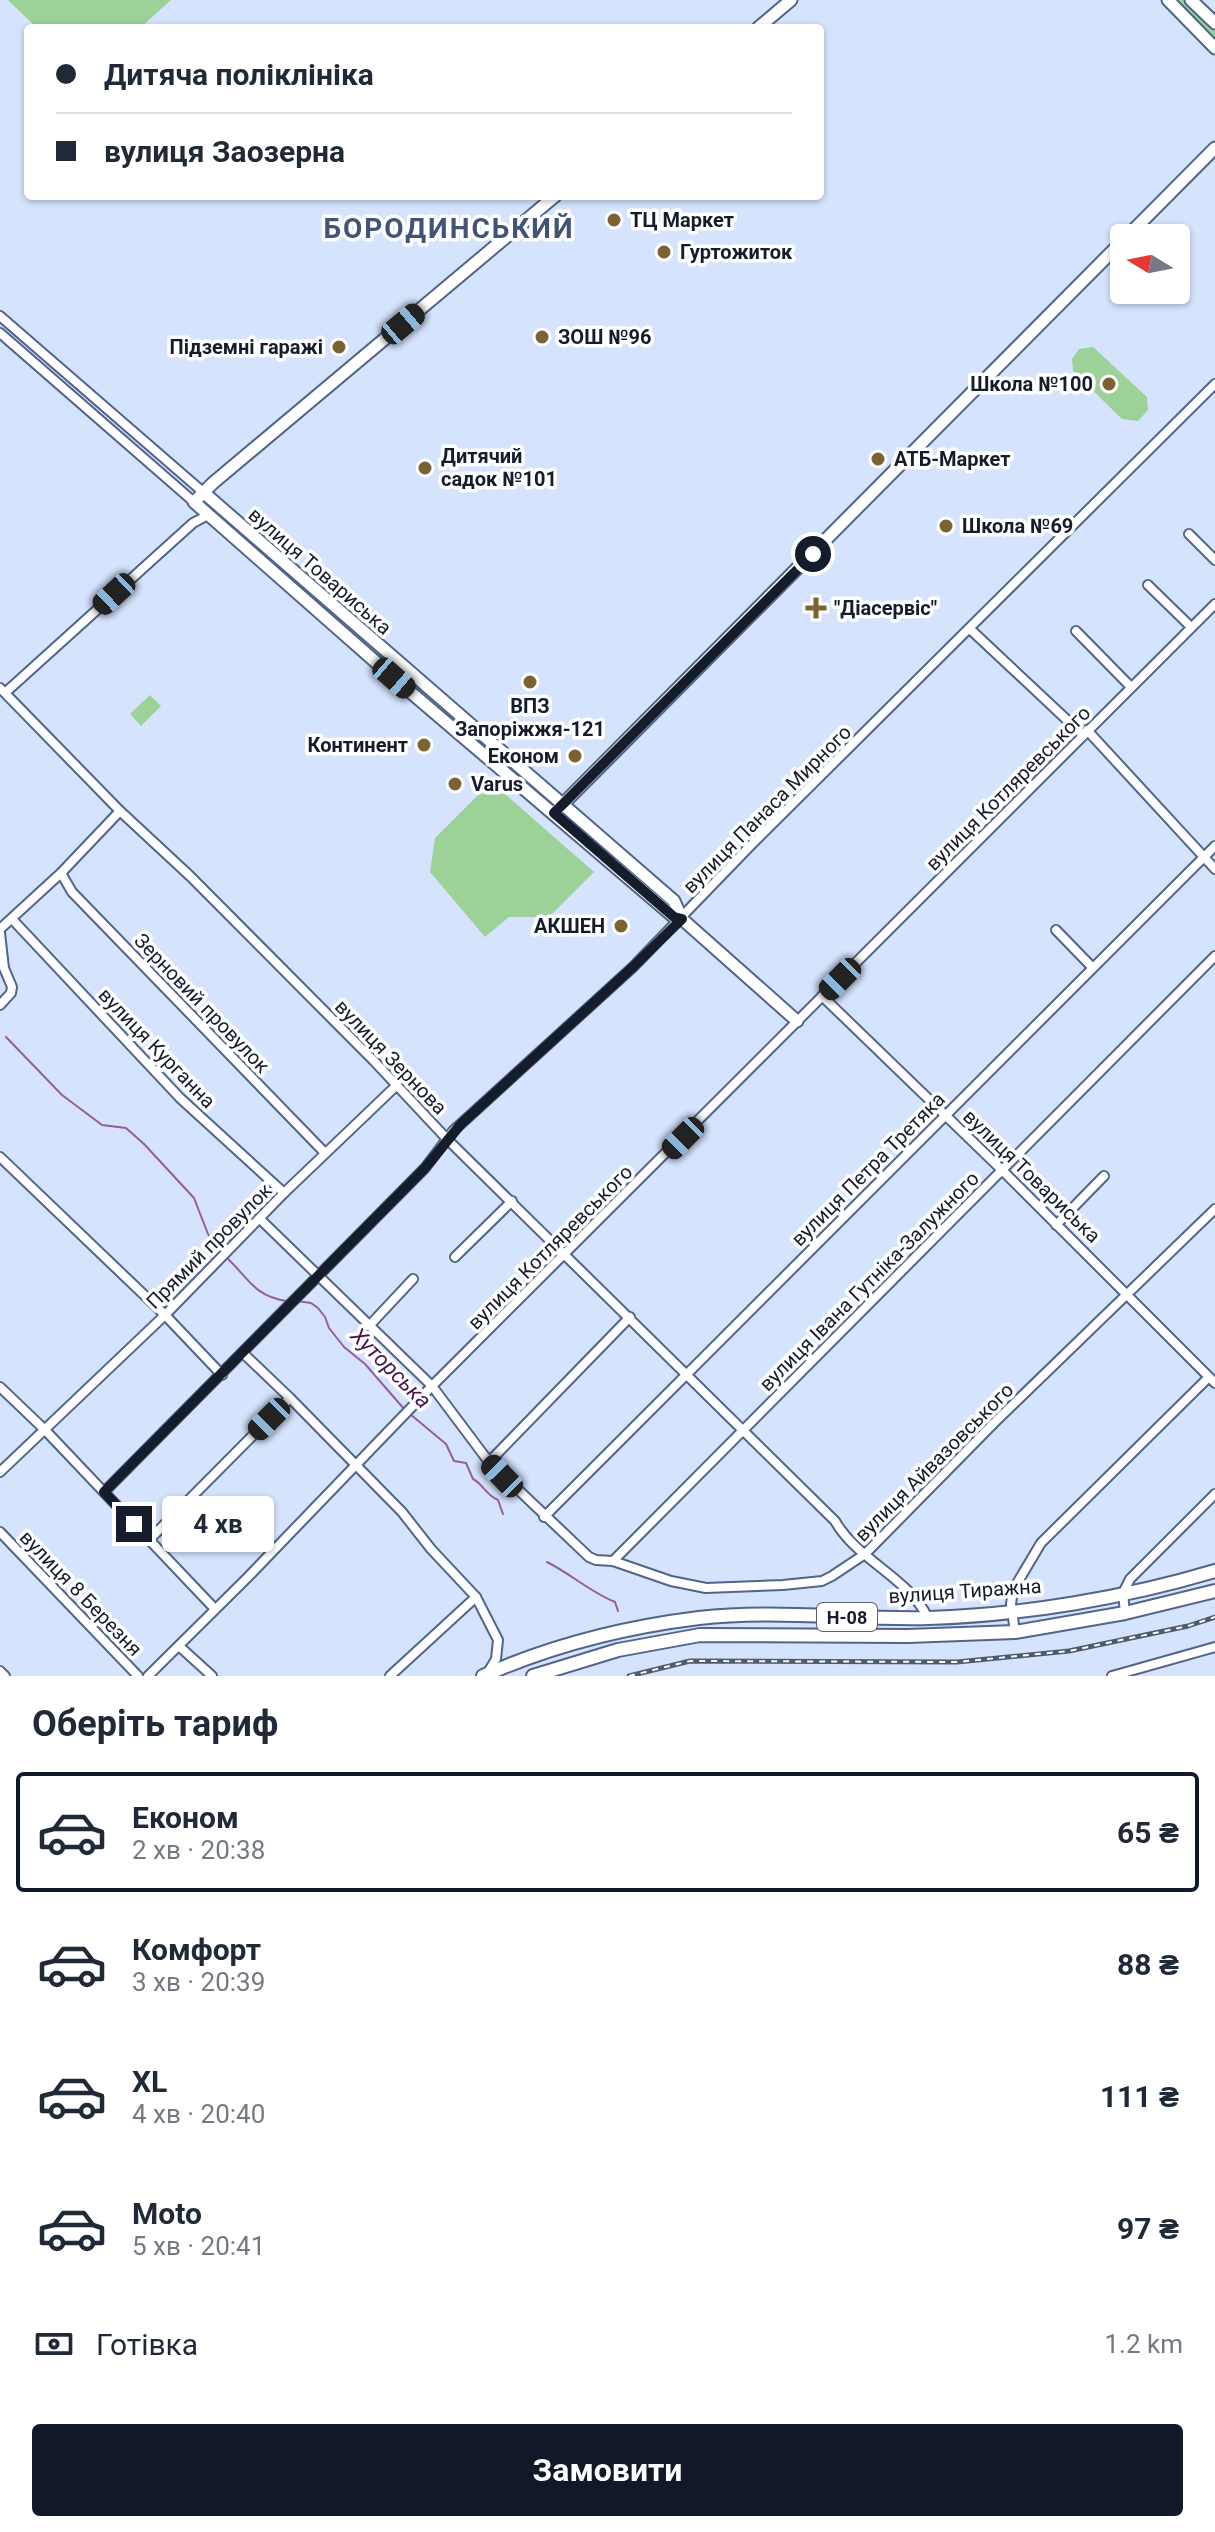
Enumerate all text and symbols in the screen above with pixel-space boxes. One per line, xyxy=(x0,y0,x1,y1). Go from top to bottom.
text: Дитяча поліклініка xyxy=(104,57,374,92)
text: вулиця Заозерна xyxy=(104,134,345,169)
place label: ТЦ Маркет xyxy=(630,208,734,232)
marker: ТЦ Маркет xyxy=(605,211,623,229)
district label: БОРОДИНСЬКИЙ xyxy=(323,212,575,245)
north arrow xyxy=(1110,224,1190,304)
map controls xyxy=(1110,224,1190,304)
place label: Гуртожиток xyxy=(680,240,793,264)
marker: Гуртожиток xyxy=(655,243,673,261)
car xyxy=(377,299,429,349)
place label: ЗОШ №96 xyxy=(558,325,652,349)
marker: ЗОШ №96 xyxy=(533,328,551,346)
place label: Підземні гаражі xyxy=(170,335,323,359)
marker: Підземні гаражі xyxy=(330,338,348,356)
place label: Школа №100 xyxy=(970,372,1093,396)
marker: Школа №100 xyxy=(1100,375,1118,393)
place label: Дитячий садок №101 xyxy=(441,444,557,491)
place label: АТБ-Маркет xyxy=(894,447,1011,471)
marker: АТБ-Маркет xyxy=(869,450,887,468)
marker: Дитячий садок №101 xyxy=(416,459,434,477)
street label: вулиця Товариська xyxy=(244,502,396,640)
place label: Школа №69 xyxy=(962,514,1073,538)
marker: Школа №69 xyxy=(937,517,955,535)
route start xyxy=(795,536,831,572)
car xyxy=(88,569,140,619)
place label: "Діасервіс" xyxy=(834,596,937,620)
marker: "Діасервіс" xyxy=(805,597,827,619)
car xyxy=(368,653,420,703)
marker: ВПЗ Запоріжжя-121 xyxy=(521,673,539,691)
place label: ВПЗ Запоріжжя-121 xyxy=(455,694,605,741)
street label: вулиця Котляревського xyxy=(921,701,1095,875)
street label: вулиця Панаса Мирного xyxy=(678,720,856,898)
place label: Континент xyxy=(308,733,408,757)
marker: Континент xyxy=(415,736,433,754)
place label: Економ xyxy=(488,744,559,768)
marker: Економ xyxy=(566,747,584,765)
place label: Varus xyxy=(471,772,523,796)
marker: Varus xyxy=(446,775,464,793)
place label: АКШЕН xyxy=(534,914,605,938)
marker: АКШЕН xyxy=(612,917,630,935)
street label: Зерновий провулок xyxy=(129,928,275,1078)
car xyxy=(815,954,865,1004)
street label: вулиця Курганна xyxy=(94,983,220,1113)
street label: вулиця Зернова xyxy=(330,995,452,1119)
street label: вулиця Петра Третяка xyxy=(786,1087,950,1251)
street label: вулиця Товариська xyxy=(958,1104,1106,1248)
car xyxy=(658,1113,708,1163)
street label: вулиця Котляревського xyxy=(463,1160,637,1334)
street label: вулиця Івана Гутніка-Залужного xyxy=(754,1166,984,1396)
street label: Прямий провулок xyxy=(141,1178,277,1314)
water label: Хуторська xyxy=(345,1322,436,1413)
street label: вулиця Айвазовського xyxy=(850,1378,1018,1546)
car xyxy=(244,1394,294,1444)
car xyxy=(477,1450,527,1502)
callout: 4 хв xyxy=(162,1496,274,1552)
route end xyxy=(116,1506,152,1542)
text: 4 хв xyxy=(193,1509,243,1539)
street label: вулиця 8 Березня xyxy=(15,1525,147,1661)
street label: вулиця Тиражна xyxy=(888,1574,1042,1608)
road number: Н-08 xyxy=(817,1603,877,1631)
text: Оберіть тариф xyxy=(32,1703,278,1745)
icon: car xyxy=(36,1796,108,1868)
text: Економ xyxy=(132,1800,239,1835)
text: 65 ₴ xyxy=(1117,1815,1179,1850)
text: 2 хв · 20:38 xyxy=(132,1835,265,1865)
icon: car xyxy=(36,1928,108,2000)
text: Комфорт xyxy=(132,1932,261,1967)
text: 88 ₴ xyxy=(1117,1947,1179,1982)
text: 3 хв · 20:39 xyxy=(132,1967,265,1997)
icon: car xyxy=(36,2060,108,2132)
text: XL xyxy=(132,2064,167,2099)
text: 111 ₴ xyxy=(1100,2079,1179,2114)
text: 4 хв · 20:40 xyxy=(132,2099,265,2129)
icon: car xyxy=(36,2192,108,2264)
text: Moto xyxy=(132,2196,202,2231)
text: 97 ₴ xyxy=(1117,2211,1179,2246)
text: 5 хв · 20:41 xyxy=(132,2231,265,2261)
icon: cash xyxy=(32,2322,76,2366)
text: Готівка xyxy=(96,2327,198,2362)
text: 1.2 km xyxy=(1104,2329,1183,2359)
button: Замовити xyxy=(32,2424,1183,2516)

